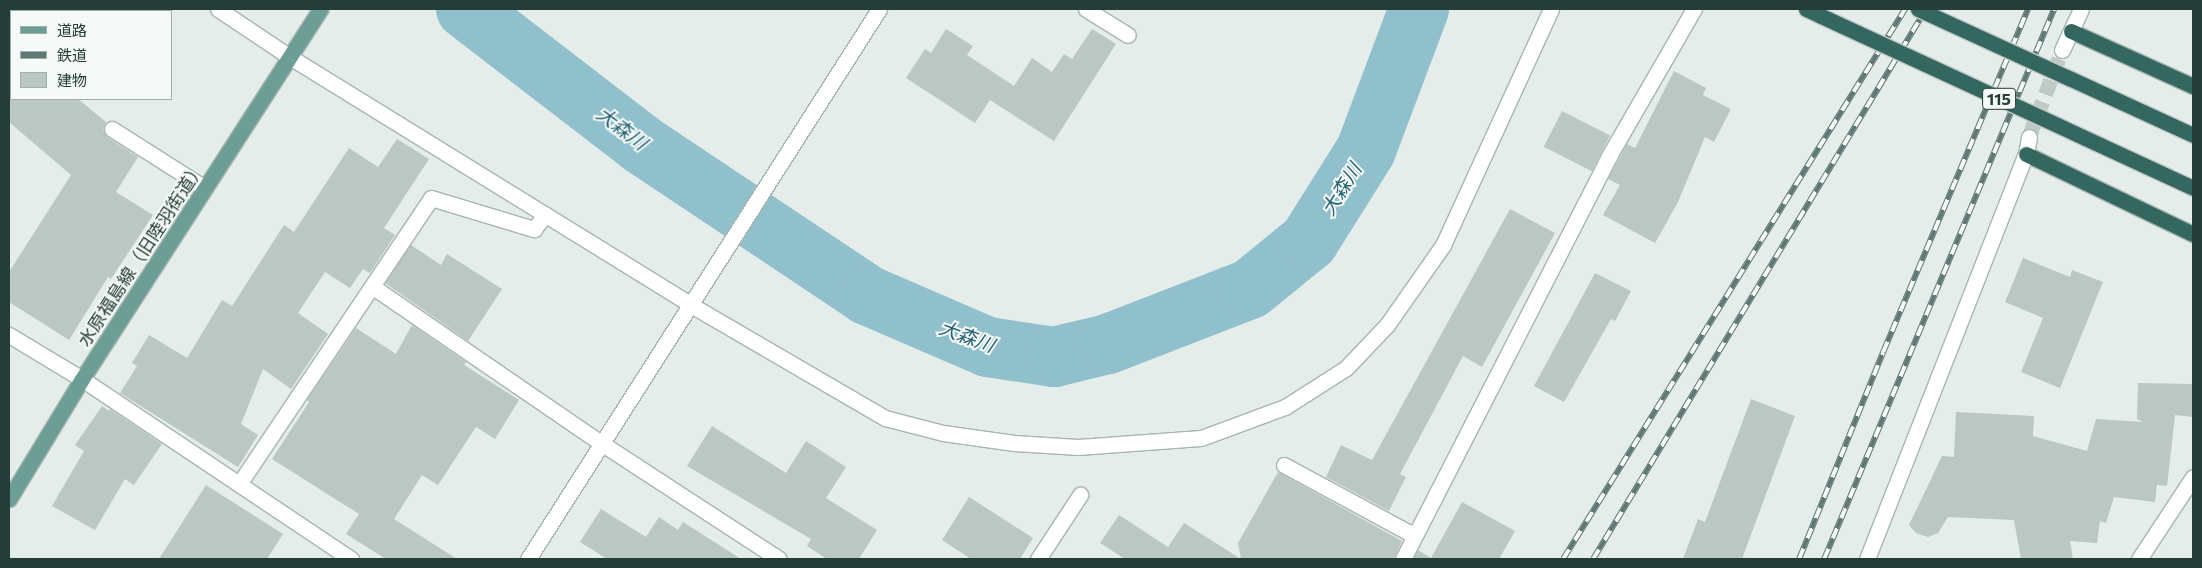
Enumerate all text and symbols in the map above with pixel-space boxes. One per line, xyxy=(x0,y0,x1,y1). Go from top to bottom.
legend xyxy=(10,10,172,100)
text: 道路 xyxy=(57,21,87,39)
text: 鉄道 xyxy=(57,46,87,64)
text: 建物 xyxy=(57,71,87,89)
road number: 115 xyxy=(1982,86,2016,112)
water label: 大森川 xyxy=(592,102,652,154)
street label: 水原福島線（旧陸羽街道） xyxy=(73,158,209,350)
water label: 大森川 xyxy=(1316,159,1366,219)
water label: 大森川 xyxy=(936,316,998,356)

